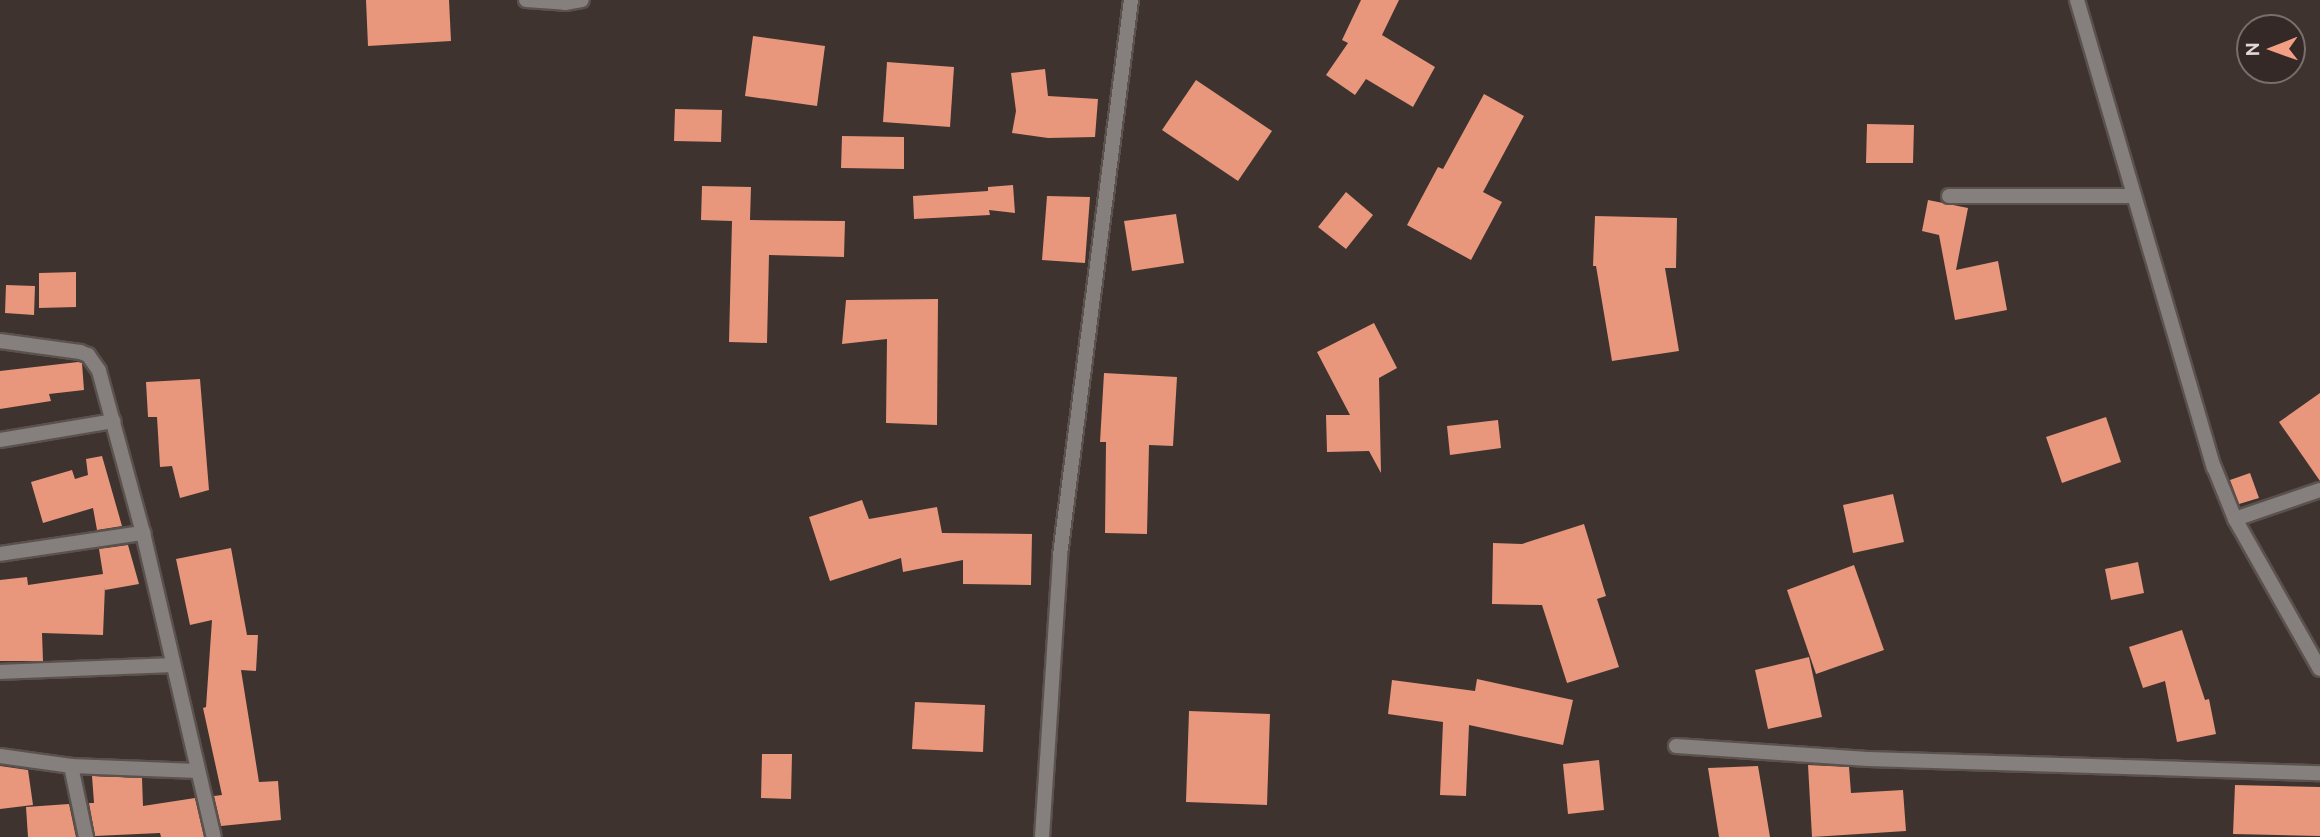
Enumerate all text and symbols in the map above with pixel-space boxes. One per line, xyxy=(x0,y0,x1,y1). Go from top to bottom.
north arrow xyxy=(2236,14,2306,84)
text: N xyxy=(2241,42,2263,57)

